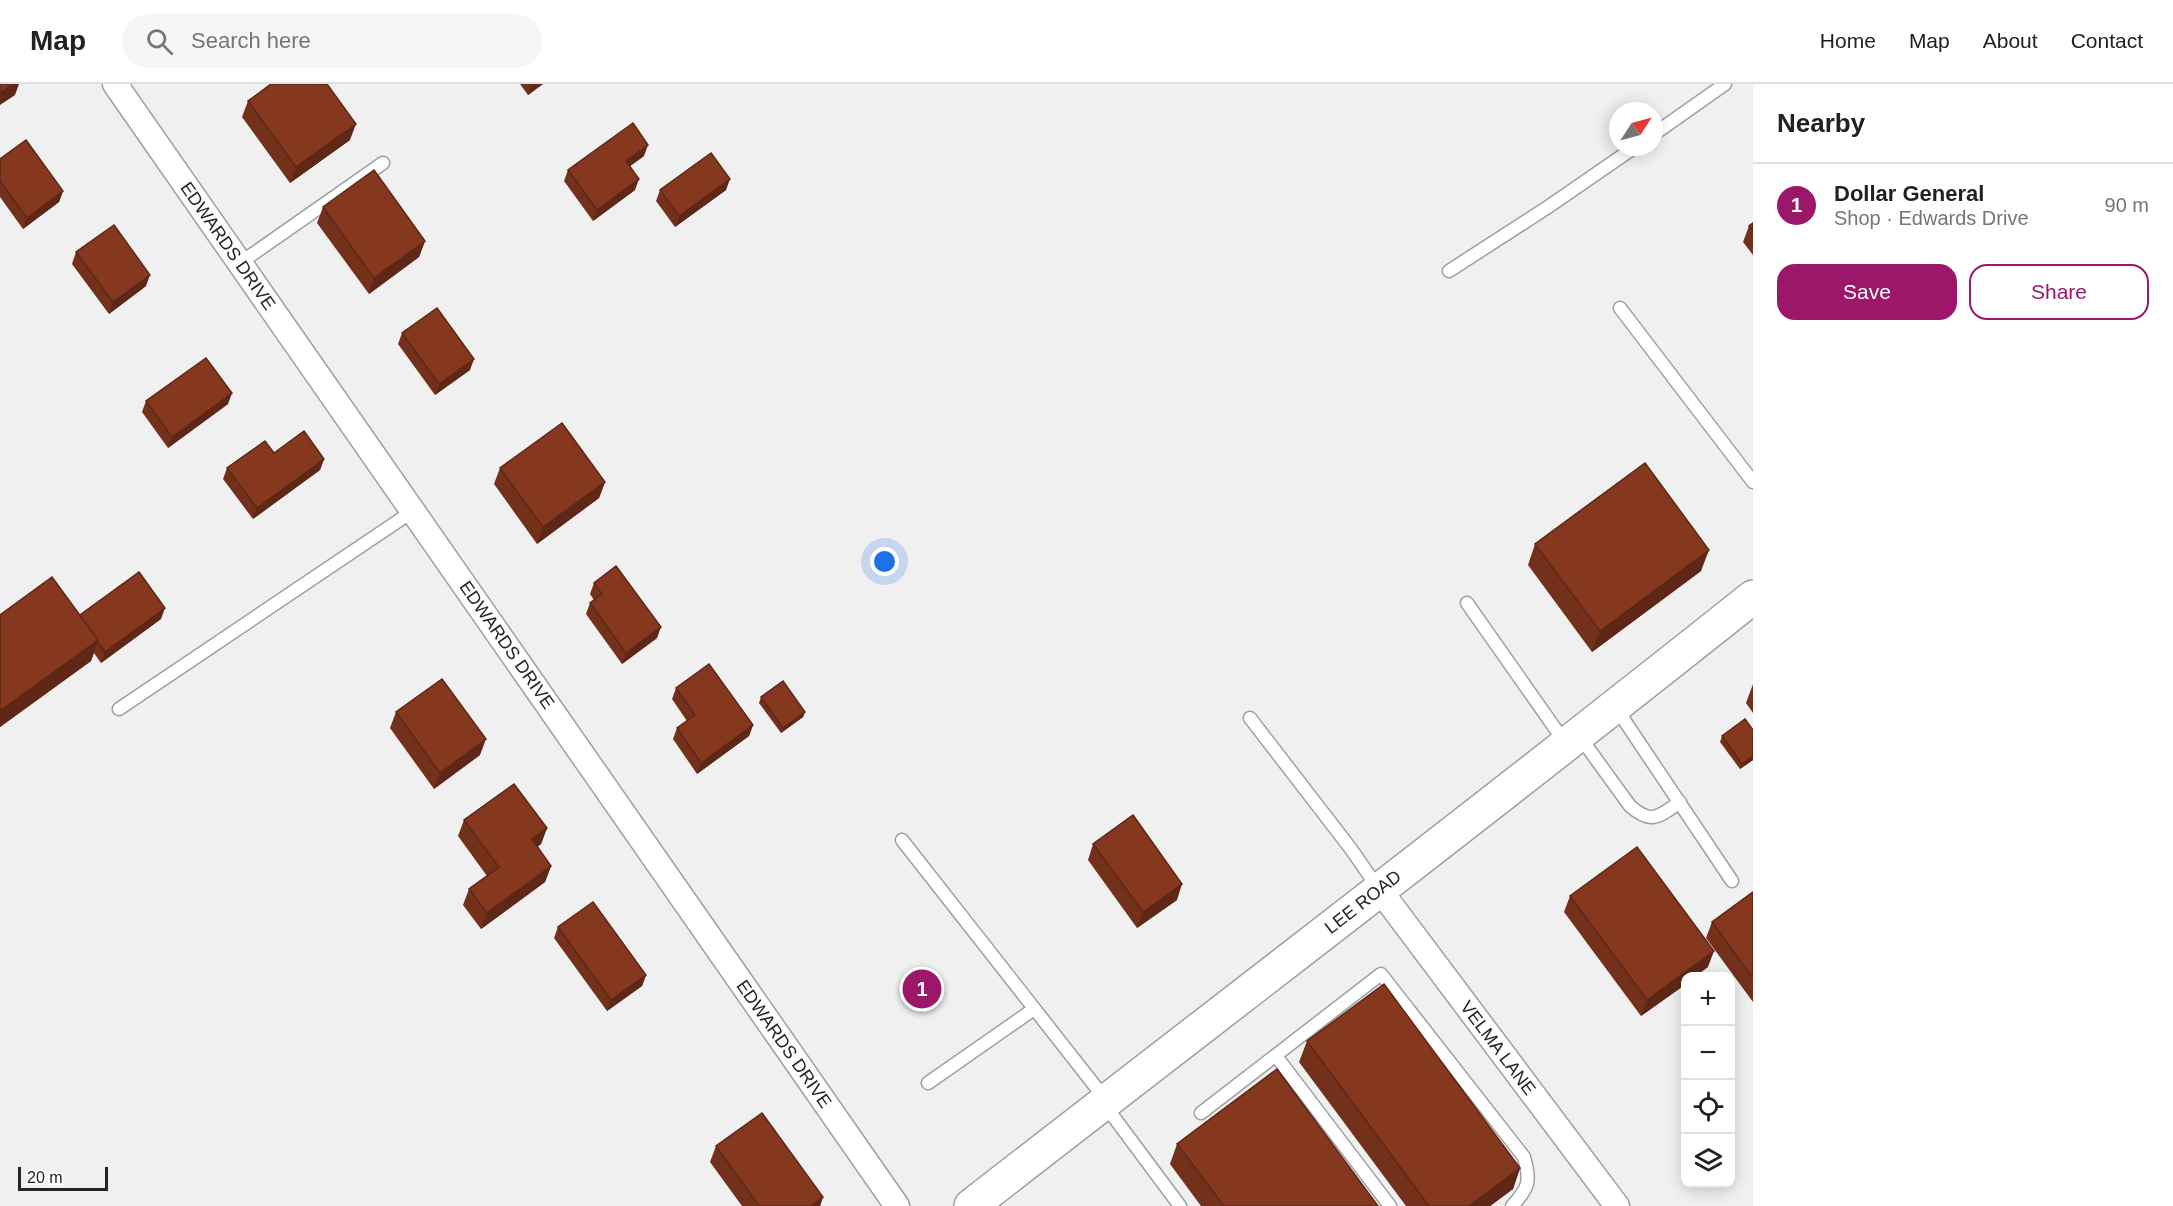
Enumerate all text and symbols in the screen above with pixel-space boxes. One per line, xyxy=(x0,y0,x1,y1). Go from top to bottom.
search box xyxy=(122,14,542,68)
text: Map xyxy=(30,25,86,56)
icon: search xyxy=(143,25,176,58)
text: Search here xyxy=(191,28,311,53)
text: Home xyxy=(1820,29,1876,52)
text: Map xyxy=(1909,29,1950,52)
text: About xyxy=(1983,29,2038,52)
text: Contact xyxy=(2071,29,2143,52)
north arrow xyxy=(1609,102,1663,156)
text: Nearby xyxy=(1777,108,1865,138)
street label: EDWARDS DRIVE xyxy=(176,178,280,314)
text: Dollar General xyxy=(1834,181,1984,206)
text: 1 xyxy=(1791,194,1802,216)
text: 90 m xyxy=(2105,194,2149,216)
text: Shop · Edwards Drive xyxy=(1834,207,2029,229)
button: Save xyxy=(1777,264,1957,320)
button: Share xyxy=(1969,264,2149,320)
your location xyxy=(870,547,899,576)
street label: EDWARDS DRIVE xyxy=(455,577,559,713)
street label: LEE ROAD xyxy=(1321,866,1405,938)
pin: 1 xyxy=(902,966,942,1012)
map controls xyxy=(1681,972,1735,1188)
button: + xyxy=(1681,972,1735,1026)
street label: EDWARDS DRIVE xyxy=(732,976,836,1112)
street label: VELMA LANE xyxy=(1456,997,1540,1099)
button: − xyxy=(1681,1026,1735,1080)
button: locate xyxy=(1681,1080,1735,1134)
button: layers xyxy=(1681,1134,1735,1188)
scale bar xyxy=(18,1164,108,1192)
text: 20 m xyxy=(27,1169,63,1186)

